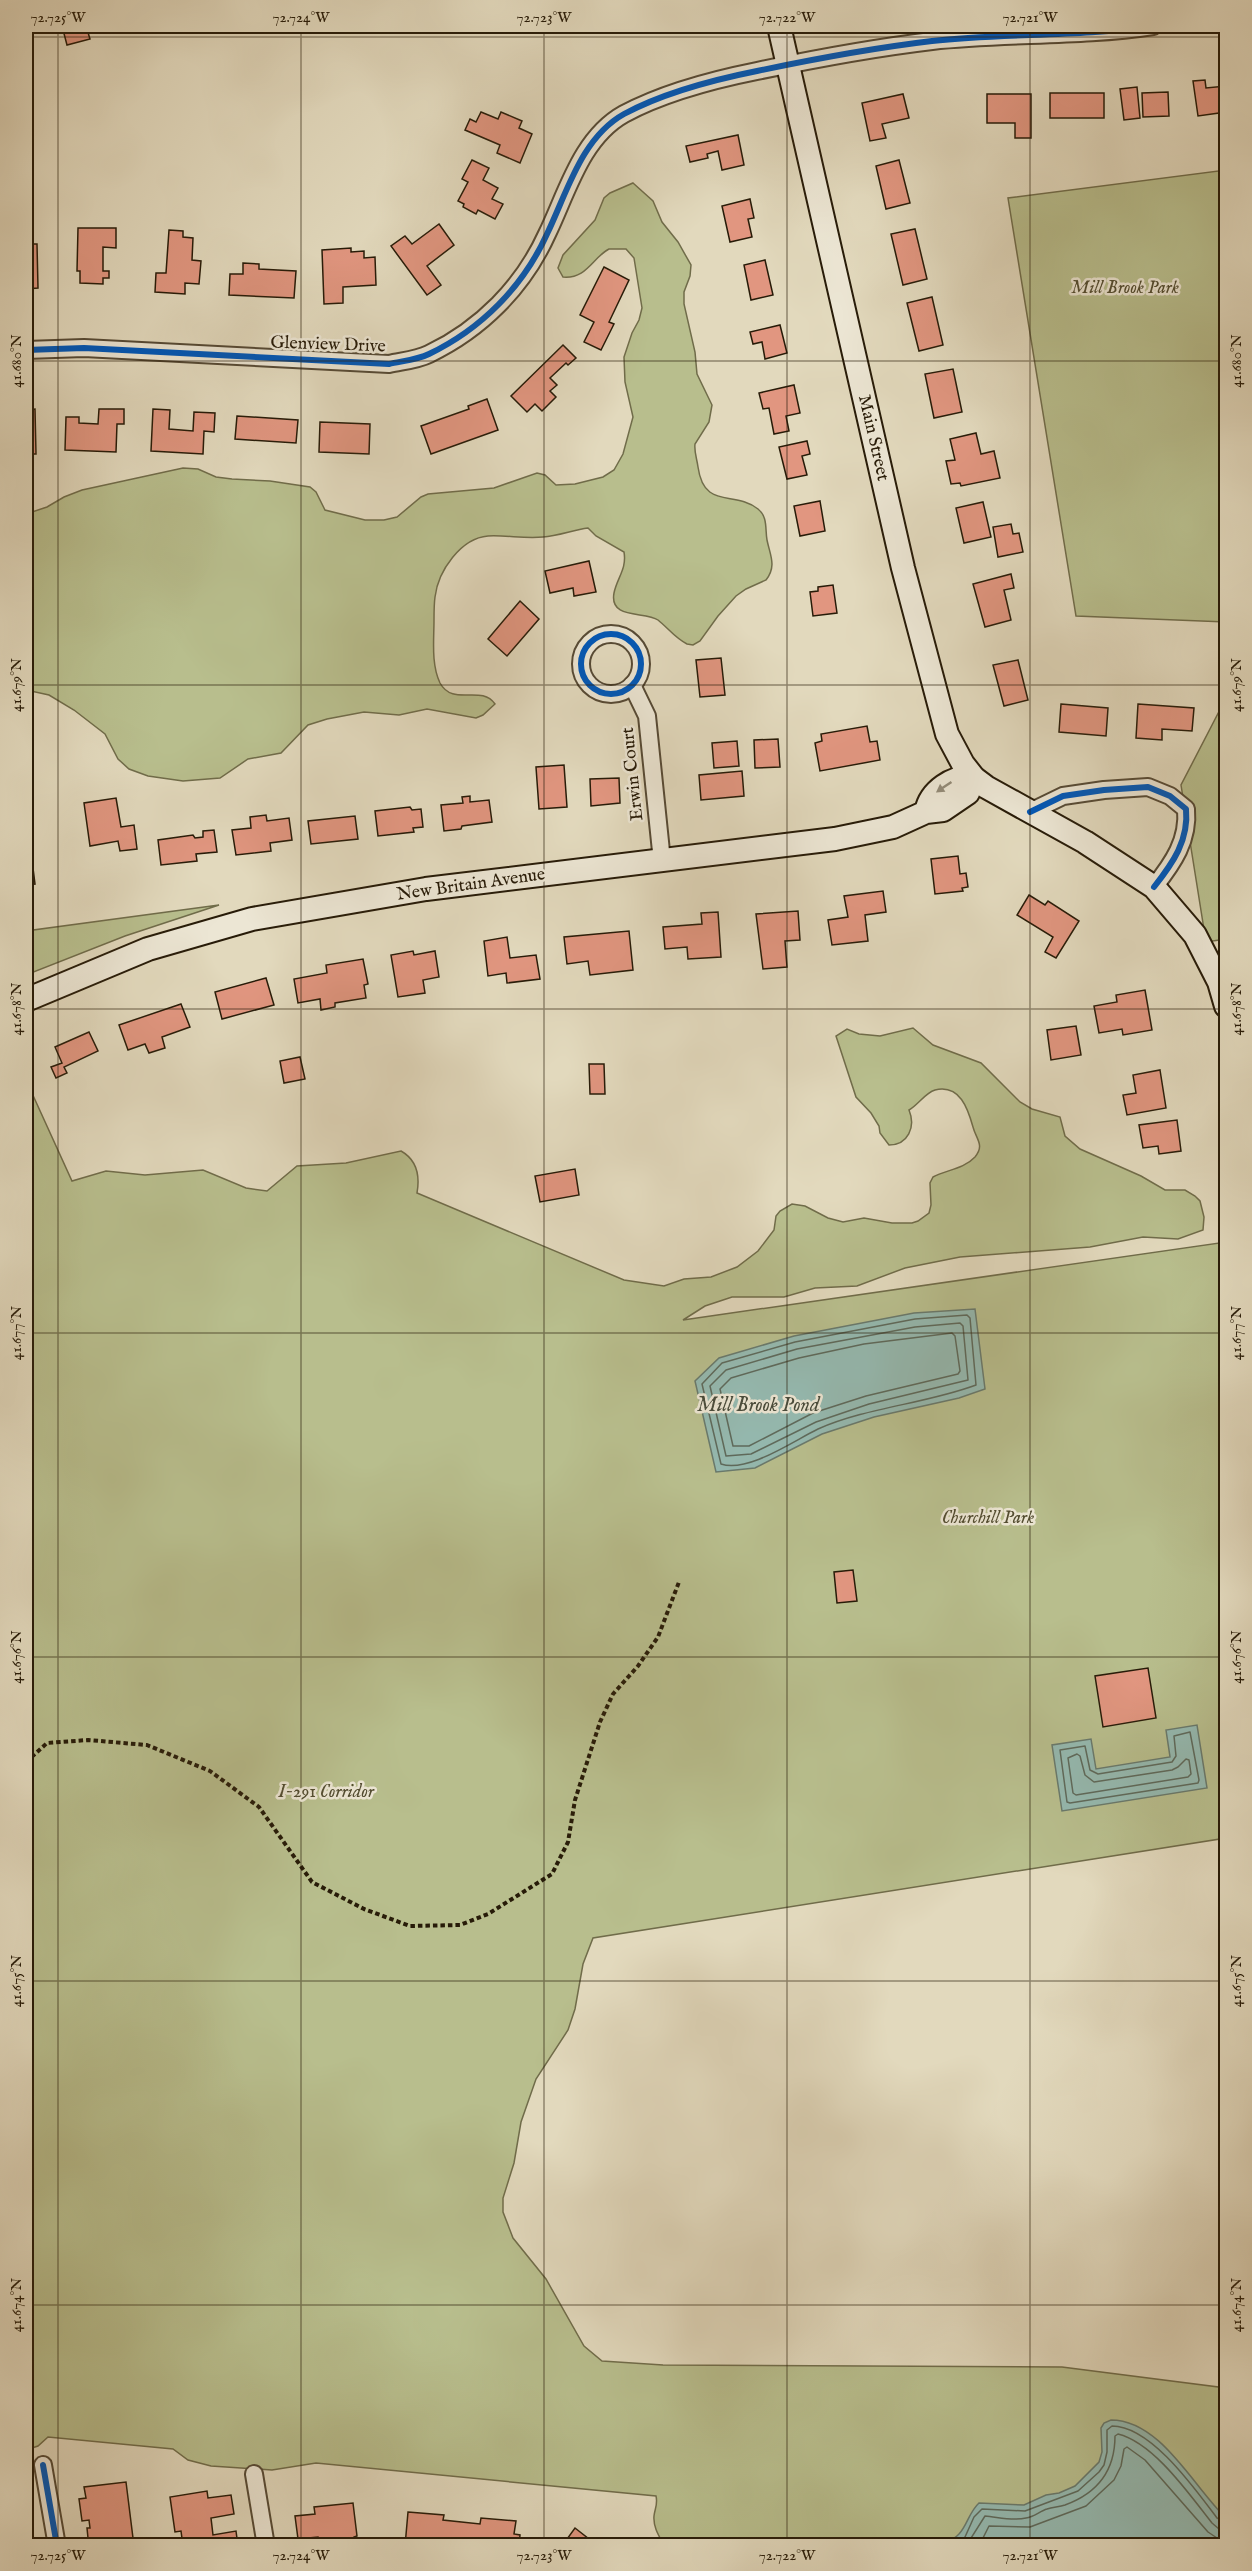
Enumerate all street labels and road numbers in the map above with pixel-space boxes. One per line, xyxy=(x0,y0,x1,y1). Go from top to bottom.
street label: Glenview Drive xyxy=(270,331,386,359)
street label: Main Street xyxy=(852,393,894,483)
street label: Erwin Court xyxy=(617,726,649,822)
street label: New Britain Avenue xyxy=(395,863,547,907)

